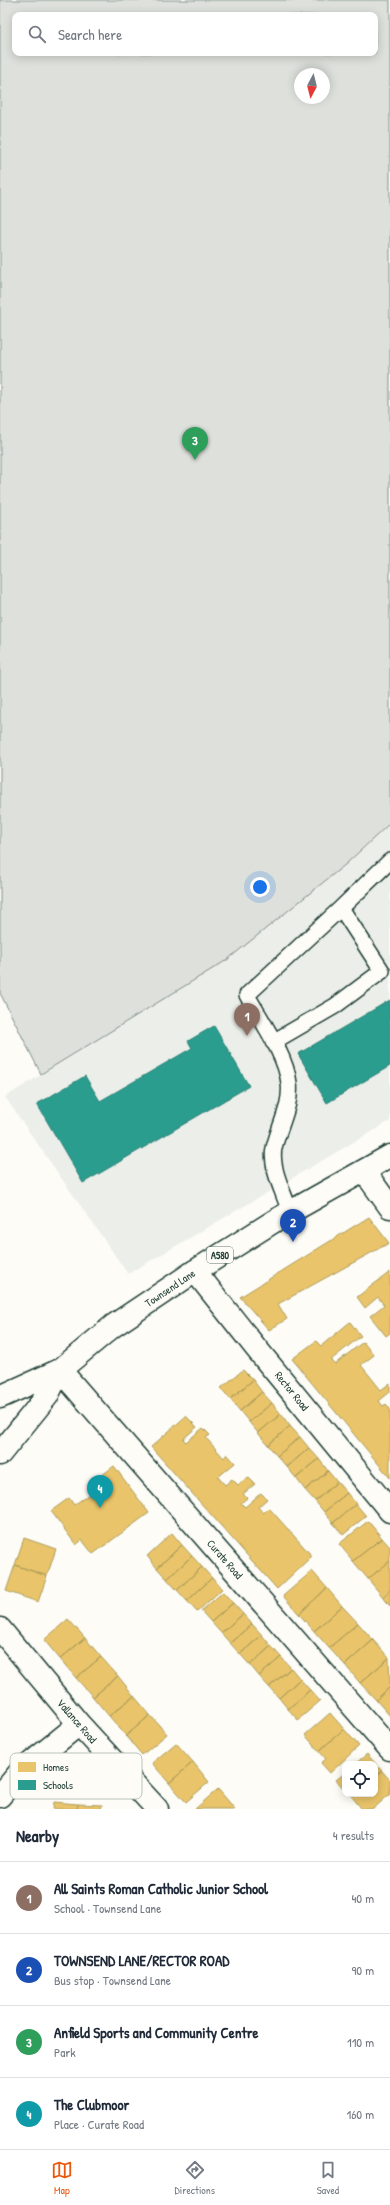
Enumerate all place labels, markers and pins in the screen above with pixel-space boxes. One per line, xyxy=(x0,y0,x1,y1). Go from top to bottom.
pin: 3 xyxy=(182,427,208,460)
pin: 1 xyxy=(234,1003,260,1036)
pin: 2 xyxy=(280,1209,306,1242)
pin: 4 xyxy=(87,1475,113,1508)

